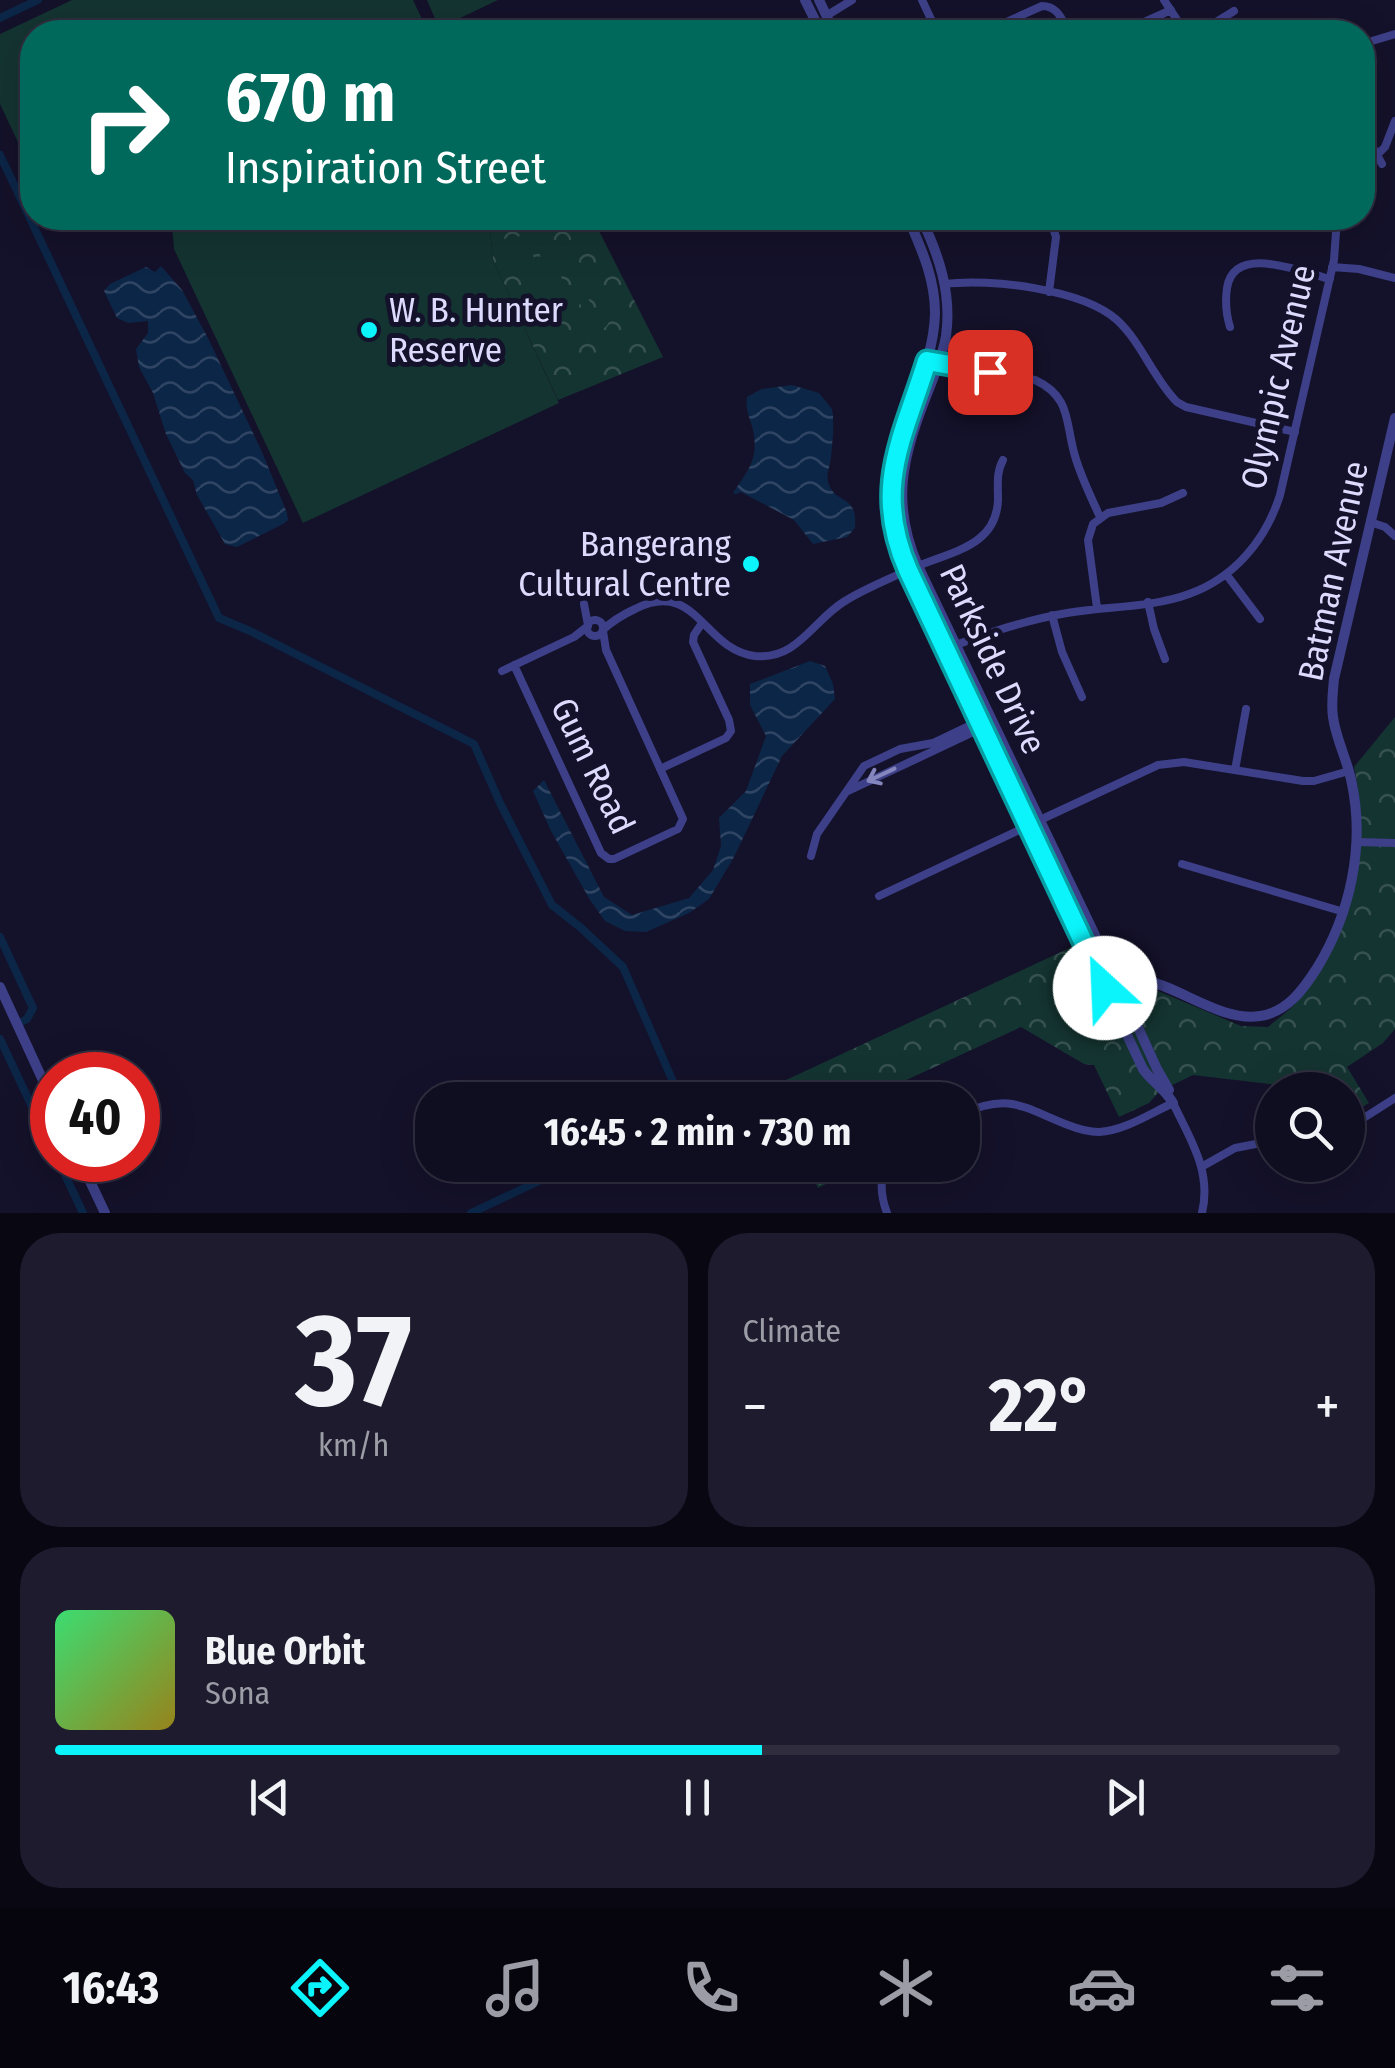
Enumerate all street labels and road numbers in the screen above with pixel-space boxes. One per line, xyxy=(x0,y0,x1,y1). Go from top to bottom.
street label: Olympic Avenue xyxy=(1232,261,1324,493)
street label: Batman Avenue xyxy=(1289,457,1377,685)
street label: Parkside Drive xyxy=(931,558,1055,760)
street label: Gum Road xyxy=(542,691,644,841)

